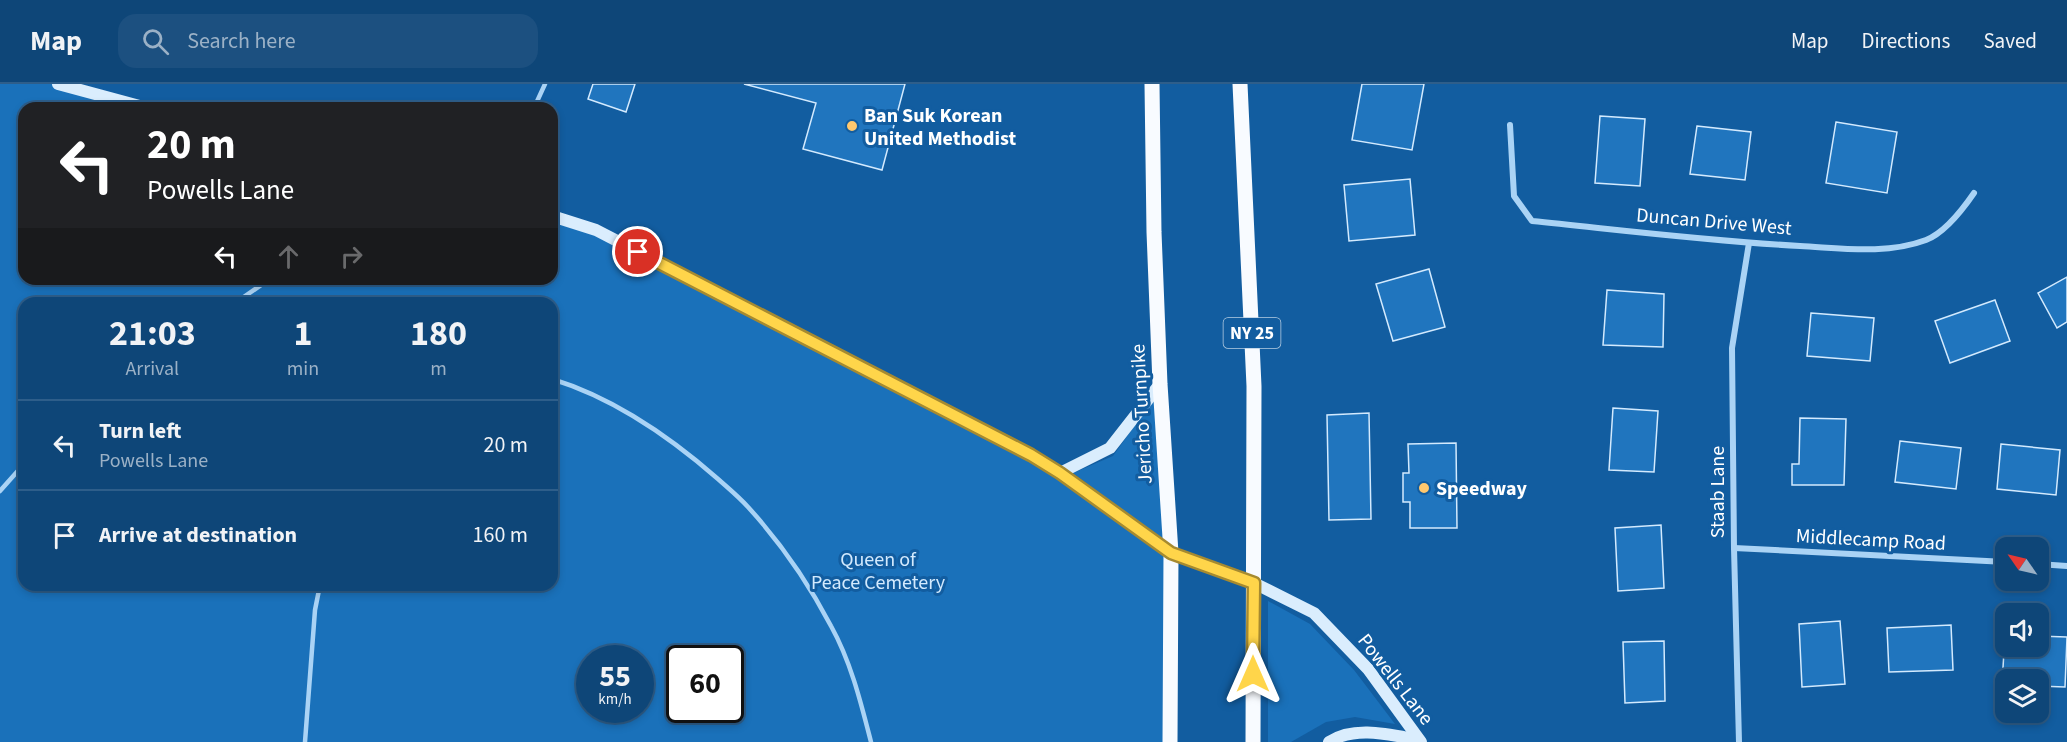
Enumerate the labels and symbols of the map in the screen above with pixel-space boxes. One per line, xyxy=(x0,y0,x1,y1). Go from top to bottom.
place label: Ban Suk Korean United Methodist xyxy=(864,102,1016,153)
marker: Ban Suk Korean United Methodist xyxy=(845,119,859,133)
street label: Duncan Drive West xyxy=(1635,201,1793,243)
pin xyxy=(612,226,663,277)
road number: NY 25 xyxy=(1224,318,1280,348)
street label: Jericho Turnpike xyxy=(1124,343,1160,485)
street label: Staab Lane xyxy=(1704,446,1732,538)
place label: Speedway xyxy=(1436,475,1528,503)
marker: Speedway xyxy=(1417,481,1431,495)
street label: Middlecamp Road xyxy=(1795,522,1947,558)
north arrow xyxy=(1995,537,2049,591)
park label: Queen of Peace Cemetery xyxy=(811,546,946,597)
street label: Powells Lane xyxy=(1351,628,1440,731)
position arrow xyxy=(1221,642,1285,706)
speed limit sign: 60 xyxy=(666,645,744,723)

